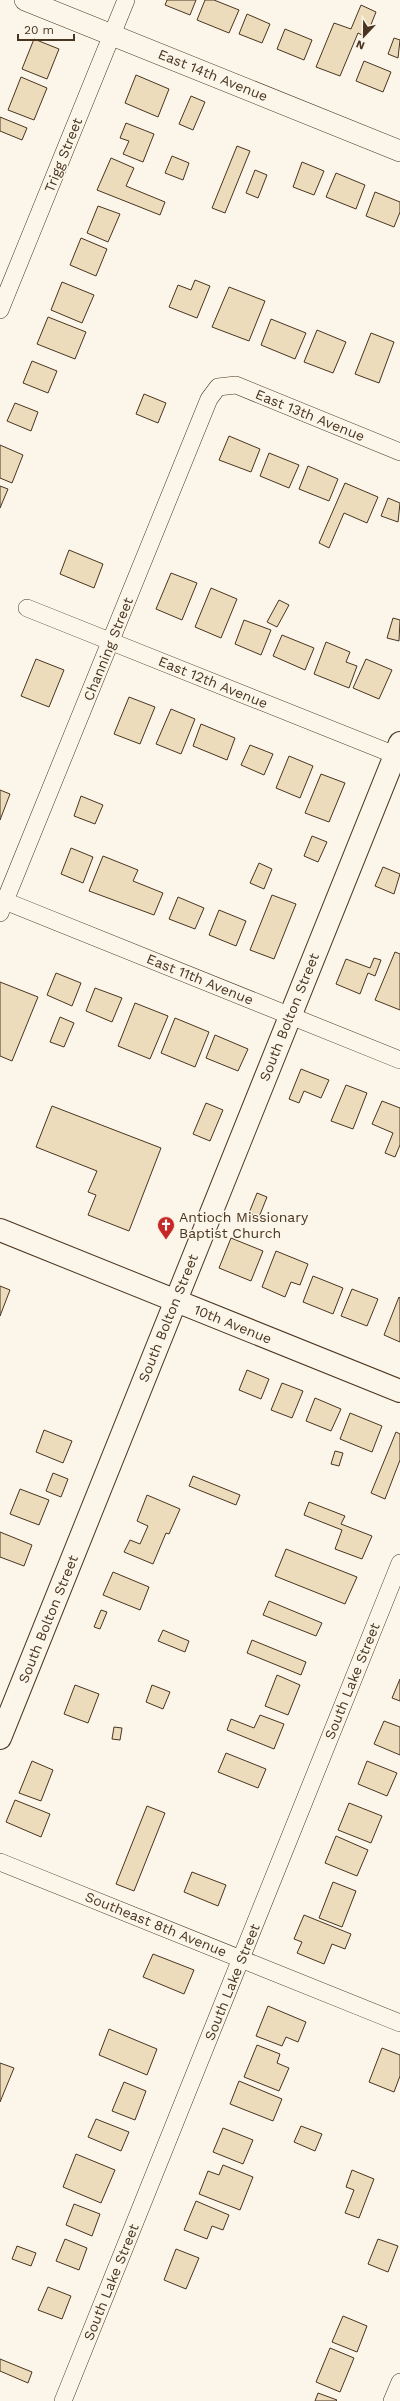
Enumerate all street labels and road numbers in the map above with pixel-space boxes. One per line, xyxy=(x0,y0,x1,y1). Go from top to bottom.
street label: East 14th Avenue xyxy=(156,46,270,104)
street label: Trigg Street xyxy=(41,115,85,195)
street label: East 13th Avenue xyxy=(253,386,367,444)
street label: Channing Street xyxy=(80,595,136,703)
street label: East 12th Avenue xyxy=(156,653,270,711)
street label: East 11th Avenue xyxy=(144,950,256,1008)
street label: South Bolton Street xyxy=(256,951,322,1083)
street label: South Bolton Street xyxy=(135,1252,201,1384)
street label: 10th Avenue xyxy=(192,1301,274,1347)
street label: South Bolton Street xyxy=(15,1553,81,1685)
street label: South Lake Street xyxy=(321,1620,383,1742)
street label: Southeast 8th Avenue xyxy=(83,1888,229,1960)
street label: South Lake Street xyxy=(201,1921,263,2043)
street label: South Lake Street xyxy=(80,2221,142,2343)

